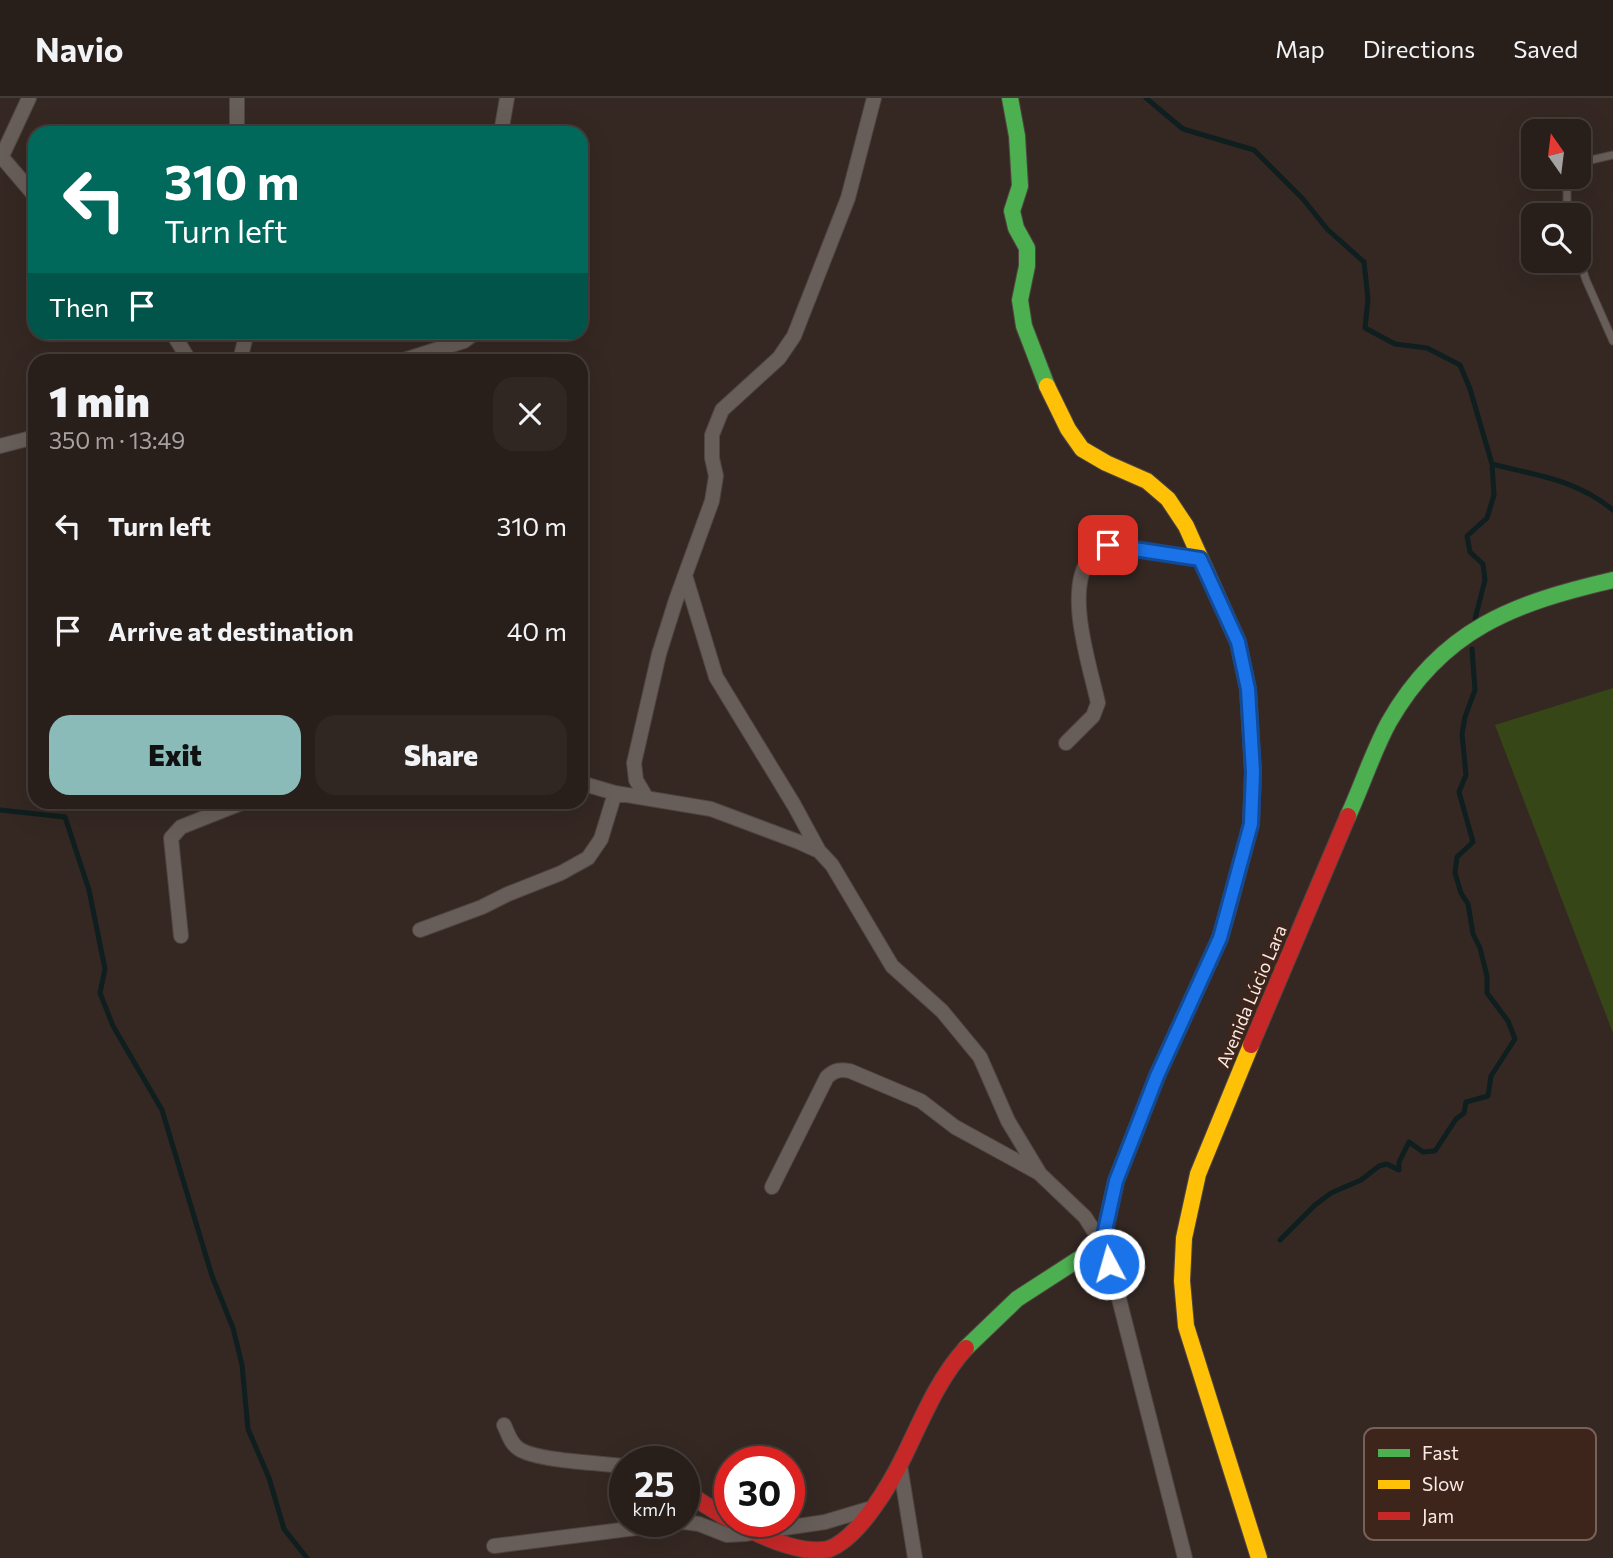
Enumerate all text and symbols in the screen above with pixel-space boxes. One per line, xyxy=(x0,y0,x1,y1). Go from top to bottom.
text: Navio xyxy=(35,28,124,69)
text: Map xyxy=(1275,34,1325,63)
text: Directions xyxy=(1363,34,1475,63)
text: Saved xyxy=(1513,34,1578,63)
north arrow xyxy=(1521,119,1591,189)
map controls xyxy=(1521,119,1591,273)
text: 310 m xyxy=(164,150,299,210)
icon: left xyxy=(49,154,140,245)
button: search xyxy=(1521,203,1591,273)
text: Turn left xyxy=(164,210,288,250)
icon: arrive xyxy=(123,287,161,325)
text: Then xyxy=(49,291,109,322)
text: 1 min xyxy=(49,374,150,426)
button: close xyxy=(493,377,567,451)
text: 350 m · 13:49 xyxy=(49,426,185,454)
icon: left xyxy=(49,507,87,545)
text: Turn left xyxy=(108,510,211,541)
text: 310 m xyxy=(496,510,567,541)
pin xyxy=(1078,515,1138,575)
icon: arrive xyxy=(1089,526,1127,564)
icon: arrive xyxy=(49,612,87,650)
text: Arrive at destination xyxy=(108,615,354,646)
text: 40 m xyxy=(507,615,567,646)
button: Exit xyxy=(49,715,301,795)
button: Share xyxy=(315,715,567,795)
street label: Avenida Lúcio Lara xyxy=(1211,921,1291,1071)
position arrow xyxy=(1072,1227,1146,1301)
legend xyxy=(1364,1428,1596,1540)
text: Fast xyxy=(1422,1441,1459,1464)
speed limit sign: 30 xyxy=(714,1446,805,1537)
text: 25 xyxy=(634,1461,675,1504)
text: Slow xyxy=(1422,1472,1464,1495)
text: km/h xyxy=(633,1498,676,1520)
text: Jam xyxy=(1422,1504,1454,1527)

